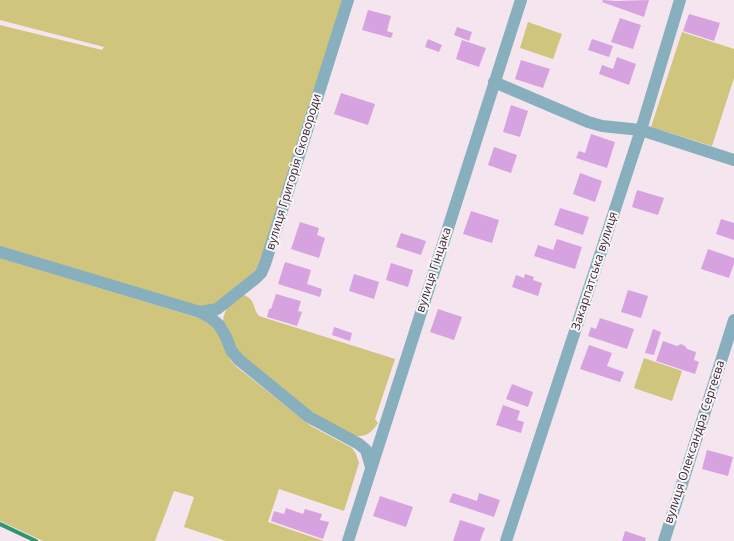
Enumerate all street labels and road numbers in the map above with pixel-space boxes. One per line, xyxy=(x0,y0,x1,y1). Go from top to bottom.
street label: вулиця Григорія Сковороди xyxy=(263,92,325,252)
street label: Закарпатська вулиця xyxy=(569,210,621,332)
street label: вулиця Гінцака xyxy=(413,226,455,314)
street label: вулиця Олександра Сергеєва xyxy=(662,359,728,525)

